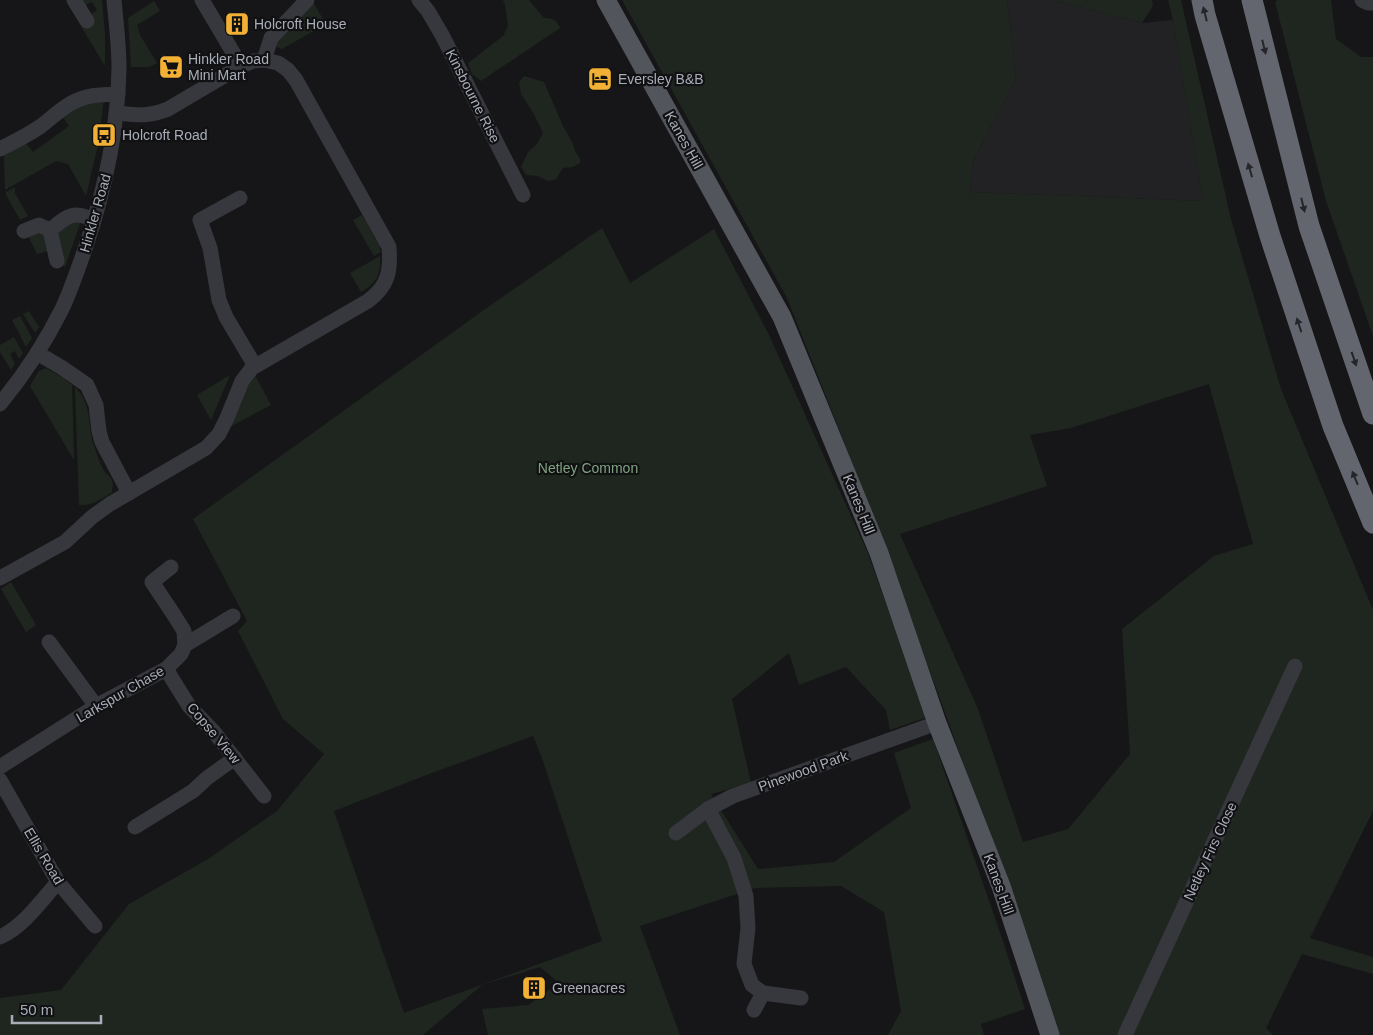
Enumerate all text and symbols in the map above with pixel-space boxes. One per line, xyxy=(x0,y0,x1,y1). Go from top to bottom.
one-way arrow xyxy=(1201,7,1209,22)
building icon: Holcroft House xyxy=(224,11,250,37)
place label: Holcroft House xyxy=(254,16,347,32)
one-way arrow xyxy=(1260,40,1268,55)
street label: Kinsbourne Rise xyxy=(443,47,504,146)
place label: Hinkler Road Mini Mart xyxy=(188,51,269,83)
supermarket icon: Hinkler Road Mini Mart xyxy=(158,54,184,80)
hotel icon: Eversley B&B xyxy=(587,66,613,92)
place label: Eversley B&B xyxy=(618,71,704,87)
street label: Kanes Hill xyxy=(662,109,706,171)
bus stop icon: Holcroft Road xyxy=(91,122,117,148)
place label: Holcroft Road xyxy=(122,127,208,143)
one-way arrow xyxy=(1246,163,1254,178)
street label: Hinkler Road xyxy=(76,172,114,254)
one-way arrow xyxy=(1299,197,1307,212)
one-way arrow xyxy=(1295,317,1303,332)
one-way arrow xyxy=(1350,352,1358,367)
park label: Netley Common xyxy=(538,460,638,476)
one-way arrow xyxy=(1350,471,1358,485)
street label: Kanes Hill xyxy=(840,472,878,536)
street label: Larkspur Chase xyxy=(73,662,167,726)
street label: Copse View xyxy=(184,699,245,767)
street label: Pinewood Park xyxy=(756,747,851,795)
street label: Netley Firs Close xyxy=(1180,799,1240,903)
street label: Ellis Road xyxy=(21,825,67,887)
street label: Kanes Hill xyxy=(981,852,1017,916)
building icon: Greenacres xyxy=(521,975,547,1001)
place label: Greenacres xyxy=(552,980,625,996)
scale bar xyxy=(12,992,101,1024)
text: 50 m xyxy=(20,1001,53,1018)

